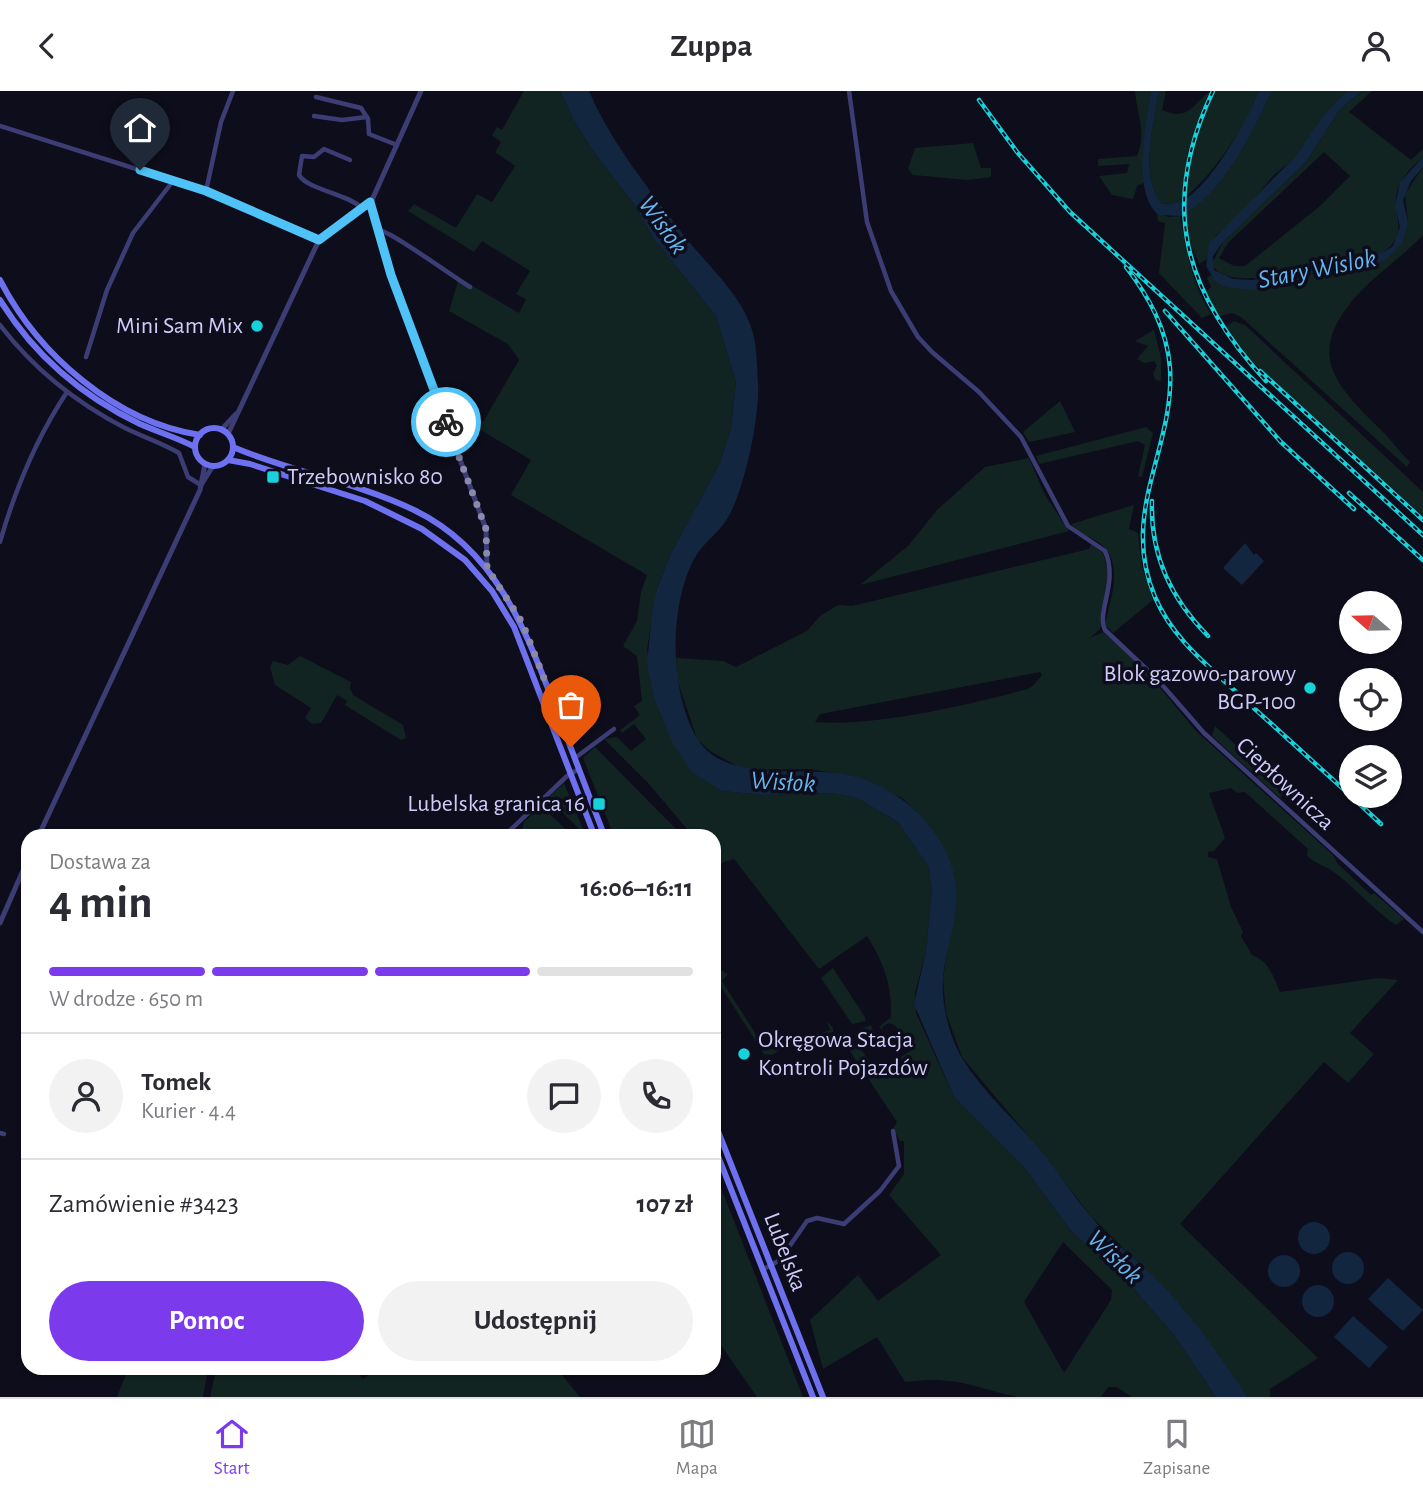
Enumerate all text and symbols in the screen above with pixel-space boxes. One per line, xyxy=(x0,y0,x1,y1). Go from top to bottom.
icon: back xyxy=(28,27,66,65)
icon: person xyxy=(1357,27,1395,65)
text: Zuppa xyxy=(670,30,753,62)
pin xyxy=(110,98,170,170)
icon: home xyxy=(121,109,159,147)
water label: Wisłok xyxy=(633,191,693,259)
water label: Stary Wislok xyxy=(1256,245,1378,293)
place label: Mini Sam Mix xyxy=(116,314,244,338)
marker: Mini Sam Mix xyxy=(249,318,265,334)
courier xyxy=(411,387,481,457)
icon: bike xyxy=(427,403,465,441)
place label: Trzebownisko 80 xyxy=(287,465,443,489)
marker: Trzebownisko 80 xyxy=(265,469,281,485)
north arrow xyxy=(1339,591,1402,655)
map controls xyxy=(1339,591,1402,808)
place label: Blok gazowo-parowy BGP-100 xyxy=(1103,662,1296,714)
button: locate xyxy=(1339,668,1402,731)
pin xyxy=(541,675,601,747)
marker: Blok gazowo-parowy BGP-100 xyxy=(1302,680,1318,696)
icon: bag xyxy=(552,686,590,724)
street label: Ciepłownicza xyxy=(1232,733,1338,835)
button: layers xyxy=(1339,745,1402,808)
water label: Wisłok xyxy=(750,767,816,797)
place label: Lubelska granica 16 xyxy=(407,792,585,816)
marker: Lubelska granica 16 xyxy=(591,796,607,812)
text: Dostawa za xyxy=(49,851,151,874)
text: 16:06–16:11 xyxy=(580,875,693,901)
text: 4 min xyxy=(49,880,153,926)
text: W drodze · 650 m xyxy=(49,988,203,1011)
place label: Okręgowa Stacja Kontroli Pojazdów xyxy=(758,1028,928,1080)
marker: Okręgowa Stacja Kontroli Pojazdów xyxy=(736,1046,752,1062)
button: person xyxy=(49,1059,123,1133)
button: chat xyxy=(527,1059,601,1133)
button: phone xyxy=(619,1059,693,1133)
text: Tomek xyxy=(141,1069,211,1095)
text: Kurier · 4.4 xyxy=(141,1100,236,1123)
text: Zamówienie #3423 xyxy=(49,1191,239,1217)
text: 107 zł xyxy=(636,1191,693,1217)
street label: Lubelska xyxy=(759,1209,811,1295)
water label: Wisłok xyxy=(1083,1225,1147,1289)
button: Pomoc xyxy=(49,1281,364,1361)
button: Udostępnij xyxy=(378,1281,693,1361)
tab: Start xyxy=(213,1415,251,1480)
tab: Mapa xyxy=(676,1415,718,1480)
tab: Zapisane xyxy=(1143,1415,1210,1480)

